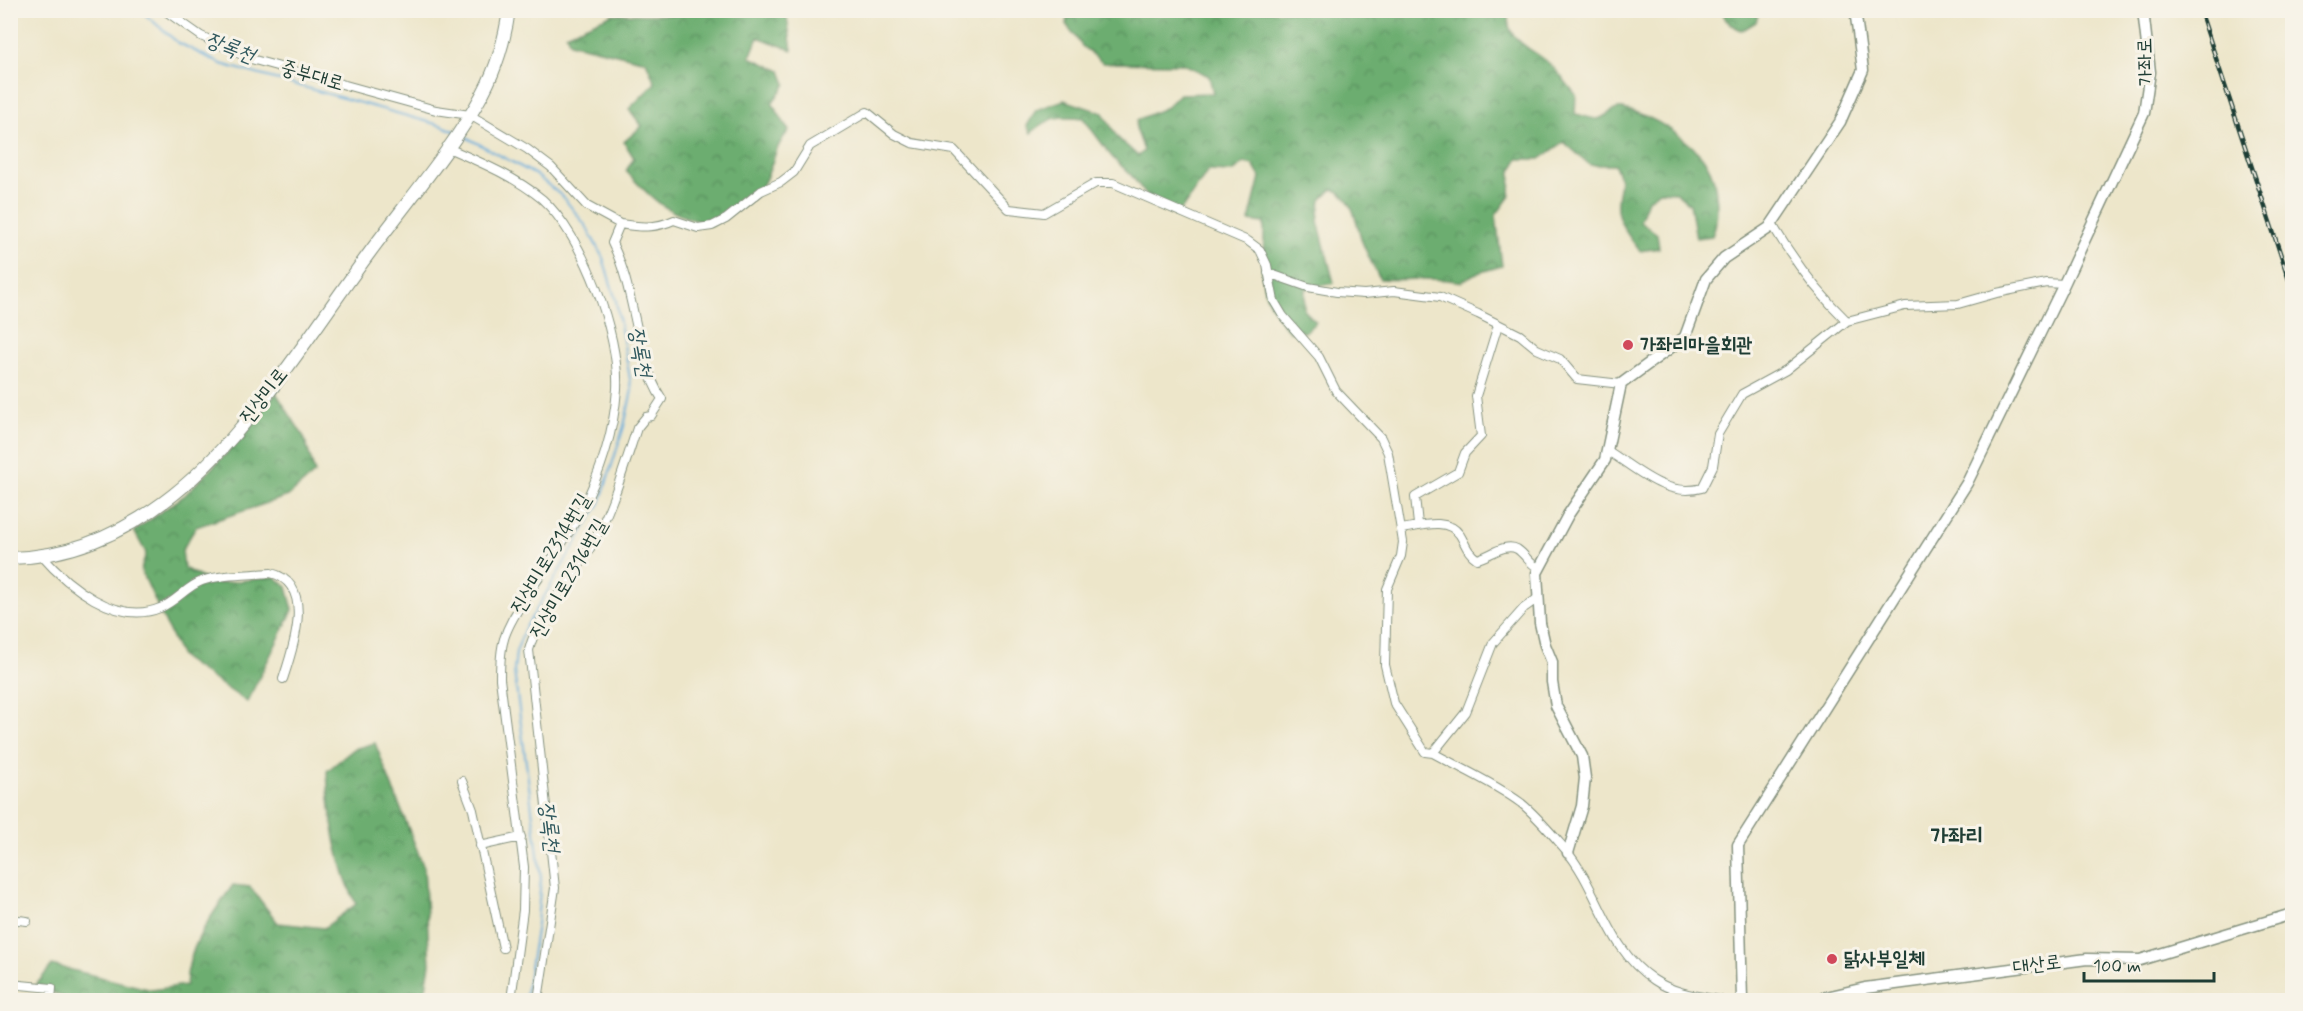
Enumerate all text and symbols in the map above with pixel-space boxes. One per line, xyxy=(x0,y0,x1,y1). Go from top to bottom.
water label: 장록천 xyxy=(201,26,261,71)
street label: 가좌로 xyxy=(2132,37,2160,87)
street label: 중부대로 xyxy=(277,54,347,98)
water label: 장록천 xyxy=(622,325,659,381)
place label: 가좌리마을회관 xyxy=(1640,332,1753,359)
marker: 가좌리마을회관 xyxy=(1621,338,1635,352)
street label: 진상미로 xyxy=(234,362,294,430)
street label: 진상미로2314번길 xyxy=(504,489,598,619)
street label: 진상미로2316번길 xyxy=(524,514,614,644)
water label: 장록천 xyxy=(532,800,566,856)
district label: 가좌리 xyxy=(1930,823,1984,851)
scale bar xyxy=(2084,945,2214,983)
place label: 닭사부일체 xyxy=(1844,946,1924,973)
street label: 대산로 xyxy=(2011,949,2063,981)
marker: 닭사부일체 xyxy=(1825,952,1839,966)
text: 100 m xyxy=(2093,955,2141,979)

